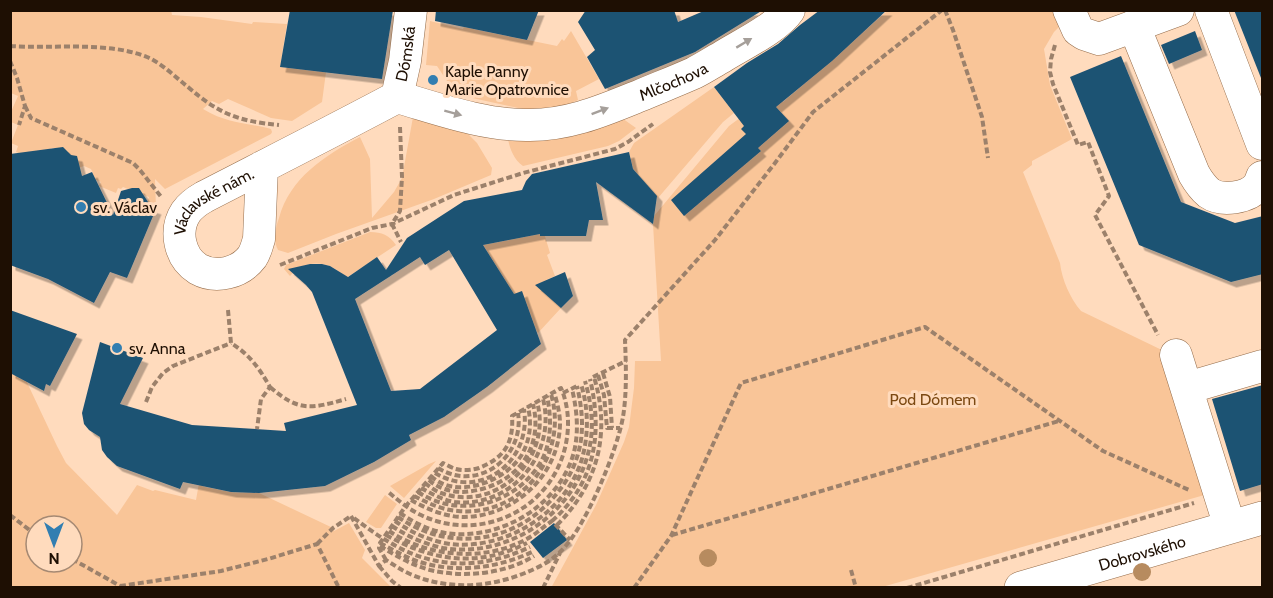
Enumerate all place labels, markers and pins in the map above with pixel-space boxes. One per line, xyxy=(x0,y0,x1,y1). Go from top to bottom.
place label: Kaple Panny Marie Opatrovnice xyxy=(445,62,569,99)
marker: Kaple Panny Marie Opatrovnice xyxy=(426,73,440,87)
place label: sv. Václav xyxy=(93,198,157,217)
marker: sv. Václav xyxy=(74,200,88,214)
place label: sv. Anna xyxy=(129,339,186,358)
marker: sv. Anna xyxy=(110,341,124,355)

